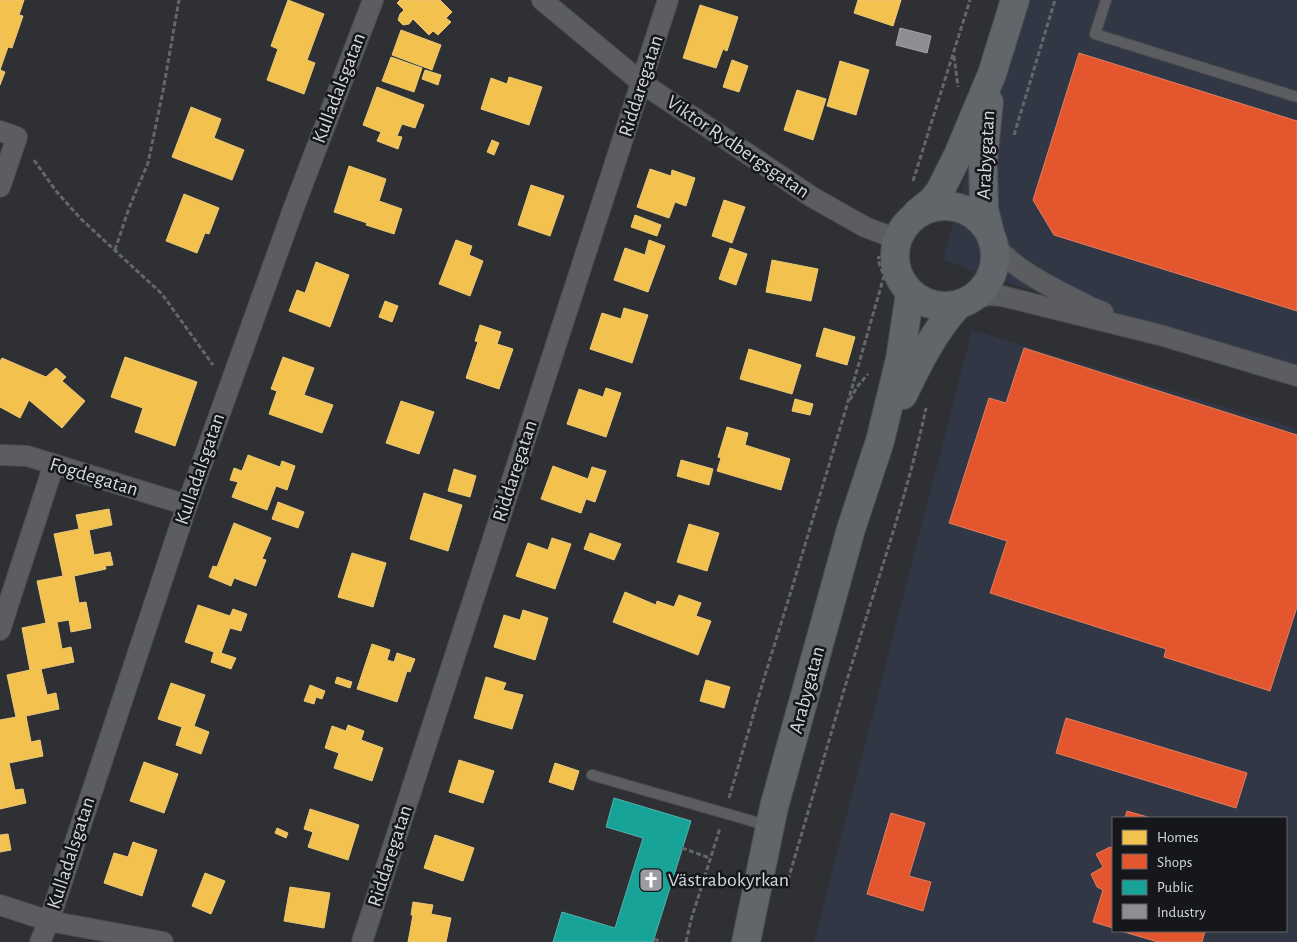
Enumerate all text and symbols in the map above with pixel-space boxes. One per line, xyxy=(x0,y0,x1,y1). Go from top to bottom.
street label: Kulladalsgatan xyxy=(309,30,369,146)
street label: Riddaregatan xyxy=(615,33,667,139)
street label: Viktor Rydbergsgatan xyxy=(663,92,813,202)
street label: Arabygatan xyxy=(974,110,998,200)
street label: Kulladalsgatan xyxy=(172,411,228,527)
street label: Riddaregatan xyxy=(489,418,541,524)
street label: Fogdegatan xyxy=(47,454,141,500)
street label: Arabygatan xyxy=(786,644,828,736)
street label: Kulladalsgatan xyxy=(44,795,98,911)
street label: Riddaregatan xyxy=(364,803,416,909)
legend xyxy=(1112,817,1287,932)
text: Homes xyxy=(1157,830,1199,845)
text: Shops xyxy=(1157,855,1192,870)
church icon: Västrabokyrkan xyxy=(638,867,664,893)
place label: Västrabokyrkan xyxy=(668,870,789,890)
text: Public xyxy=(1157,880,1193,895)
text: Industry xyxy=(1157,905,1206,920)

